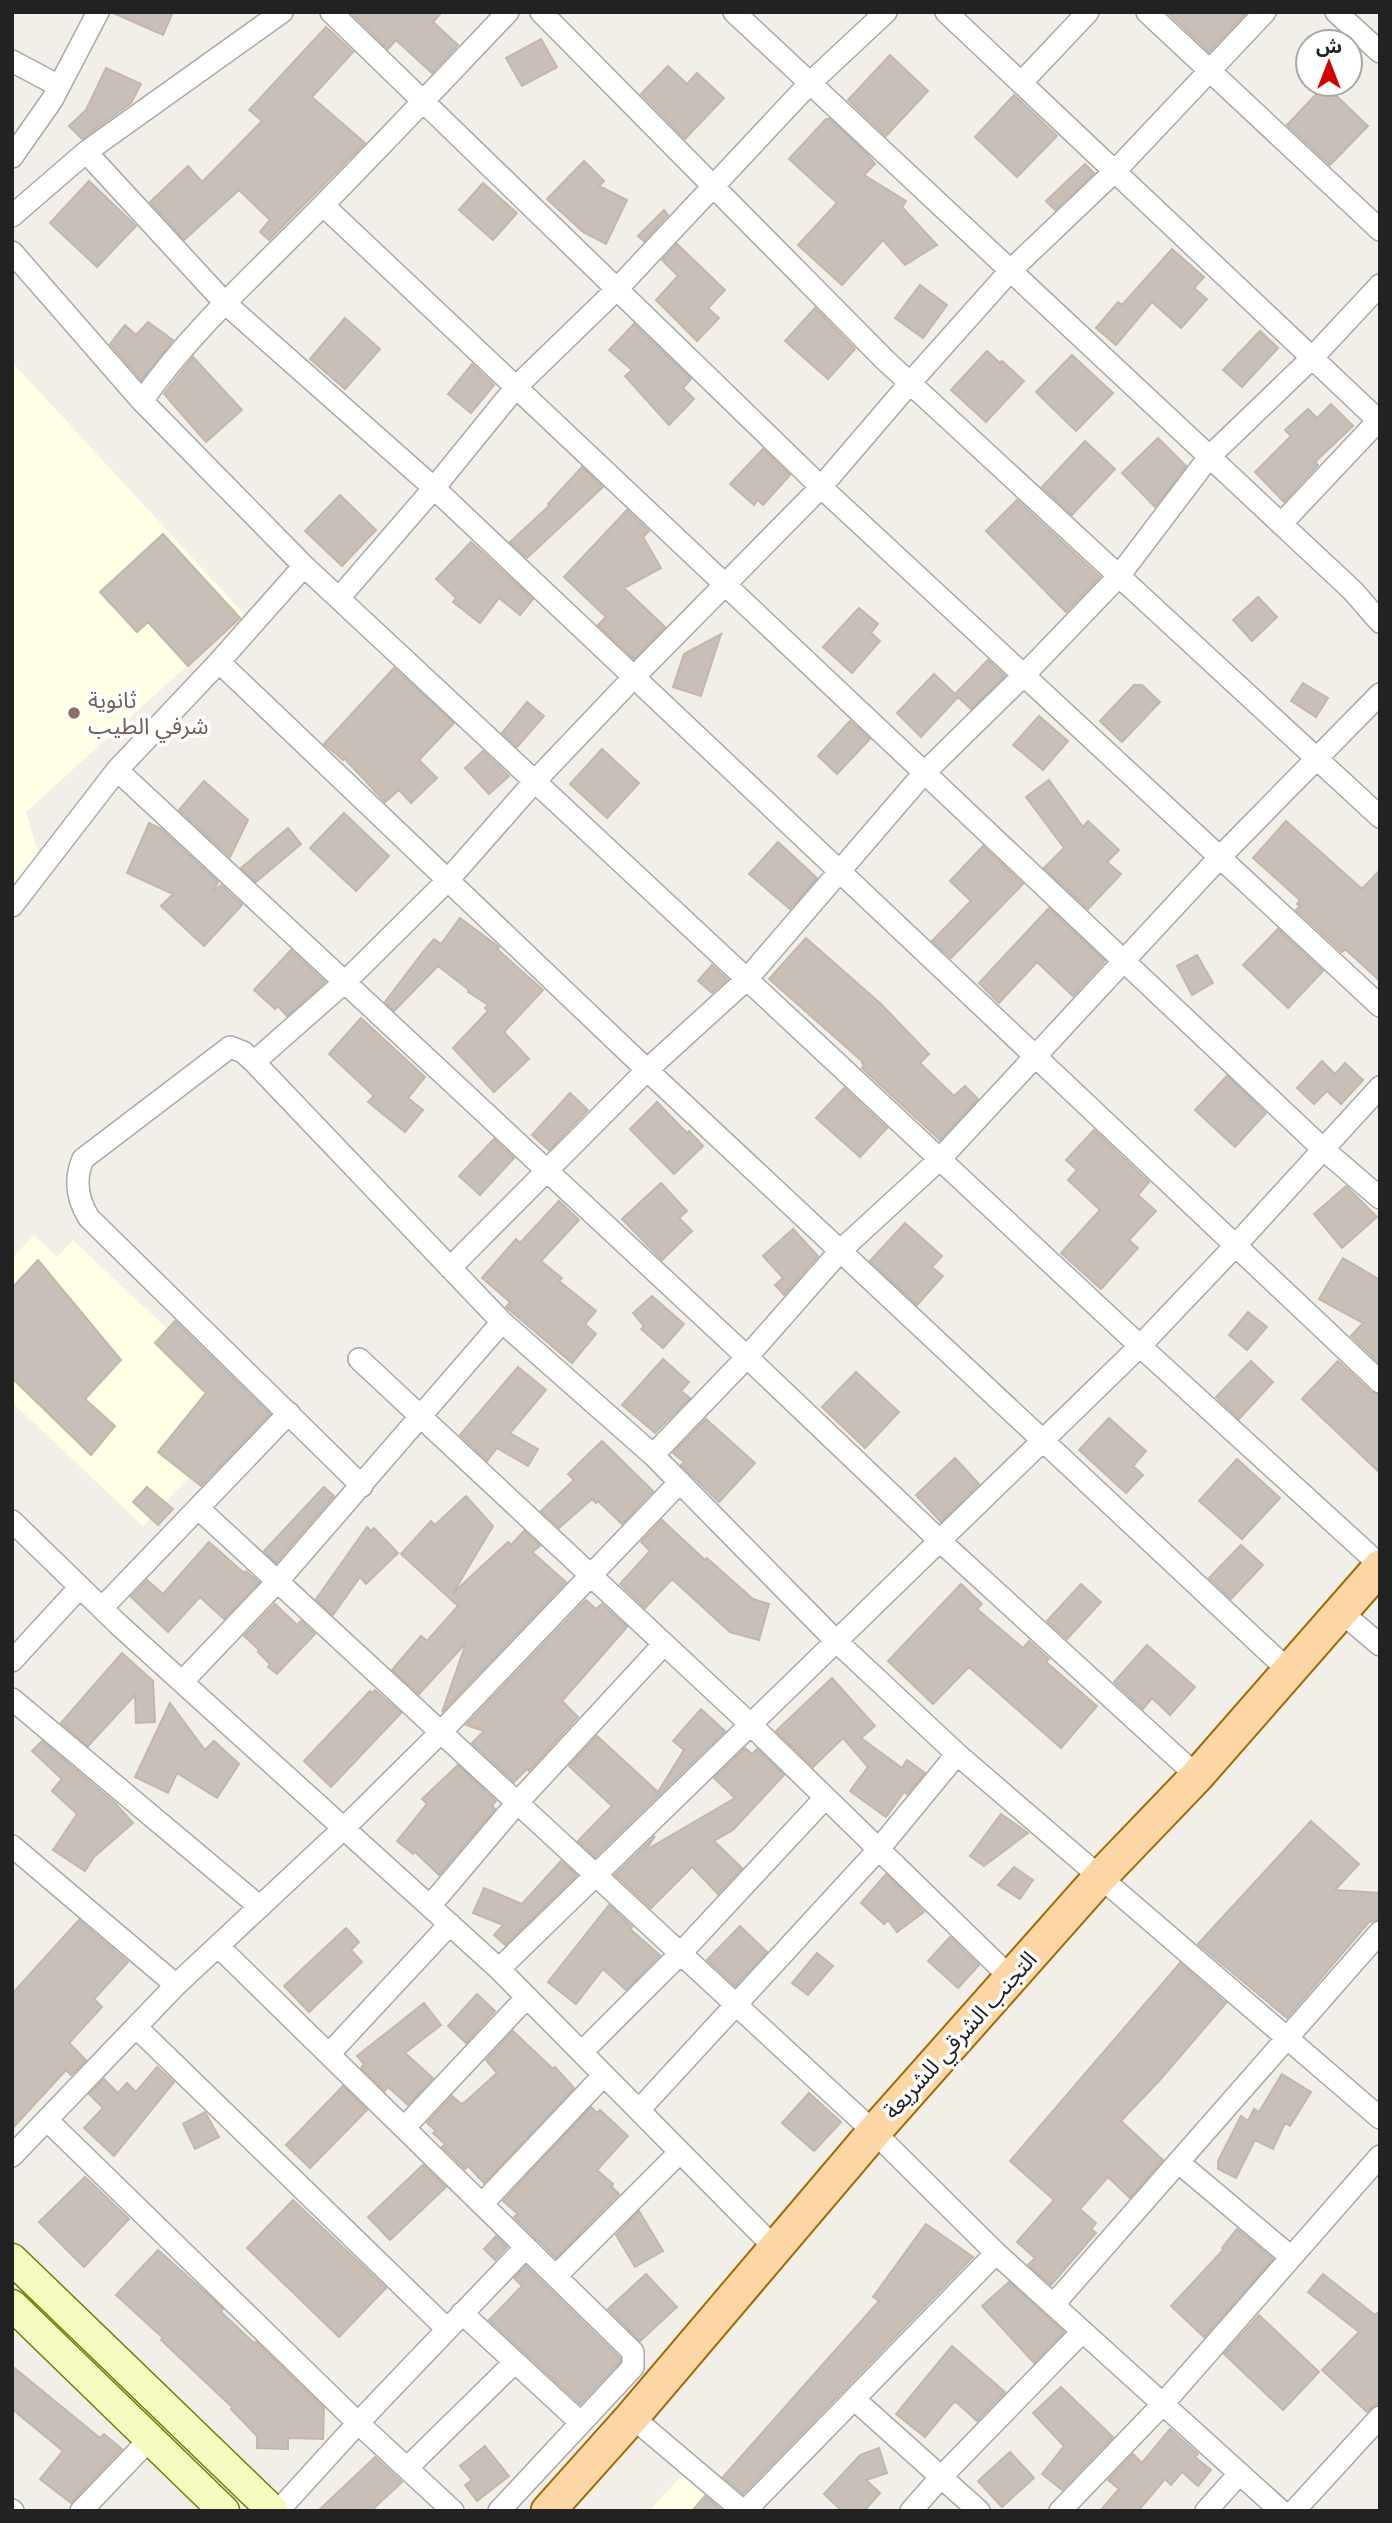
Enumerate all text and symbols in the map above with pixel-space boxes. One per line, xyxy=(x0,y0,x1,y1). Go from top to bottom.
north arrow xyxy=(1294,28,1364,98)
text: ش xyxy=(1316,35,1342,58)
place label: ثانوية شرفي الطيب xyxy=(88,686,209,743)
marker: ثانوية شرفي الطيب xyxy=(66,705,82,721)
street label: التجنب الشرقي للشريعة xyxy=(877,1945,1045,2127)

